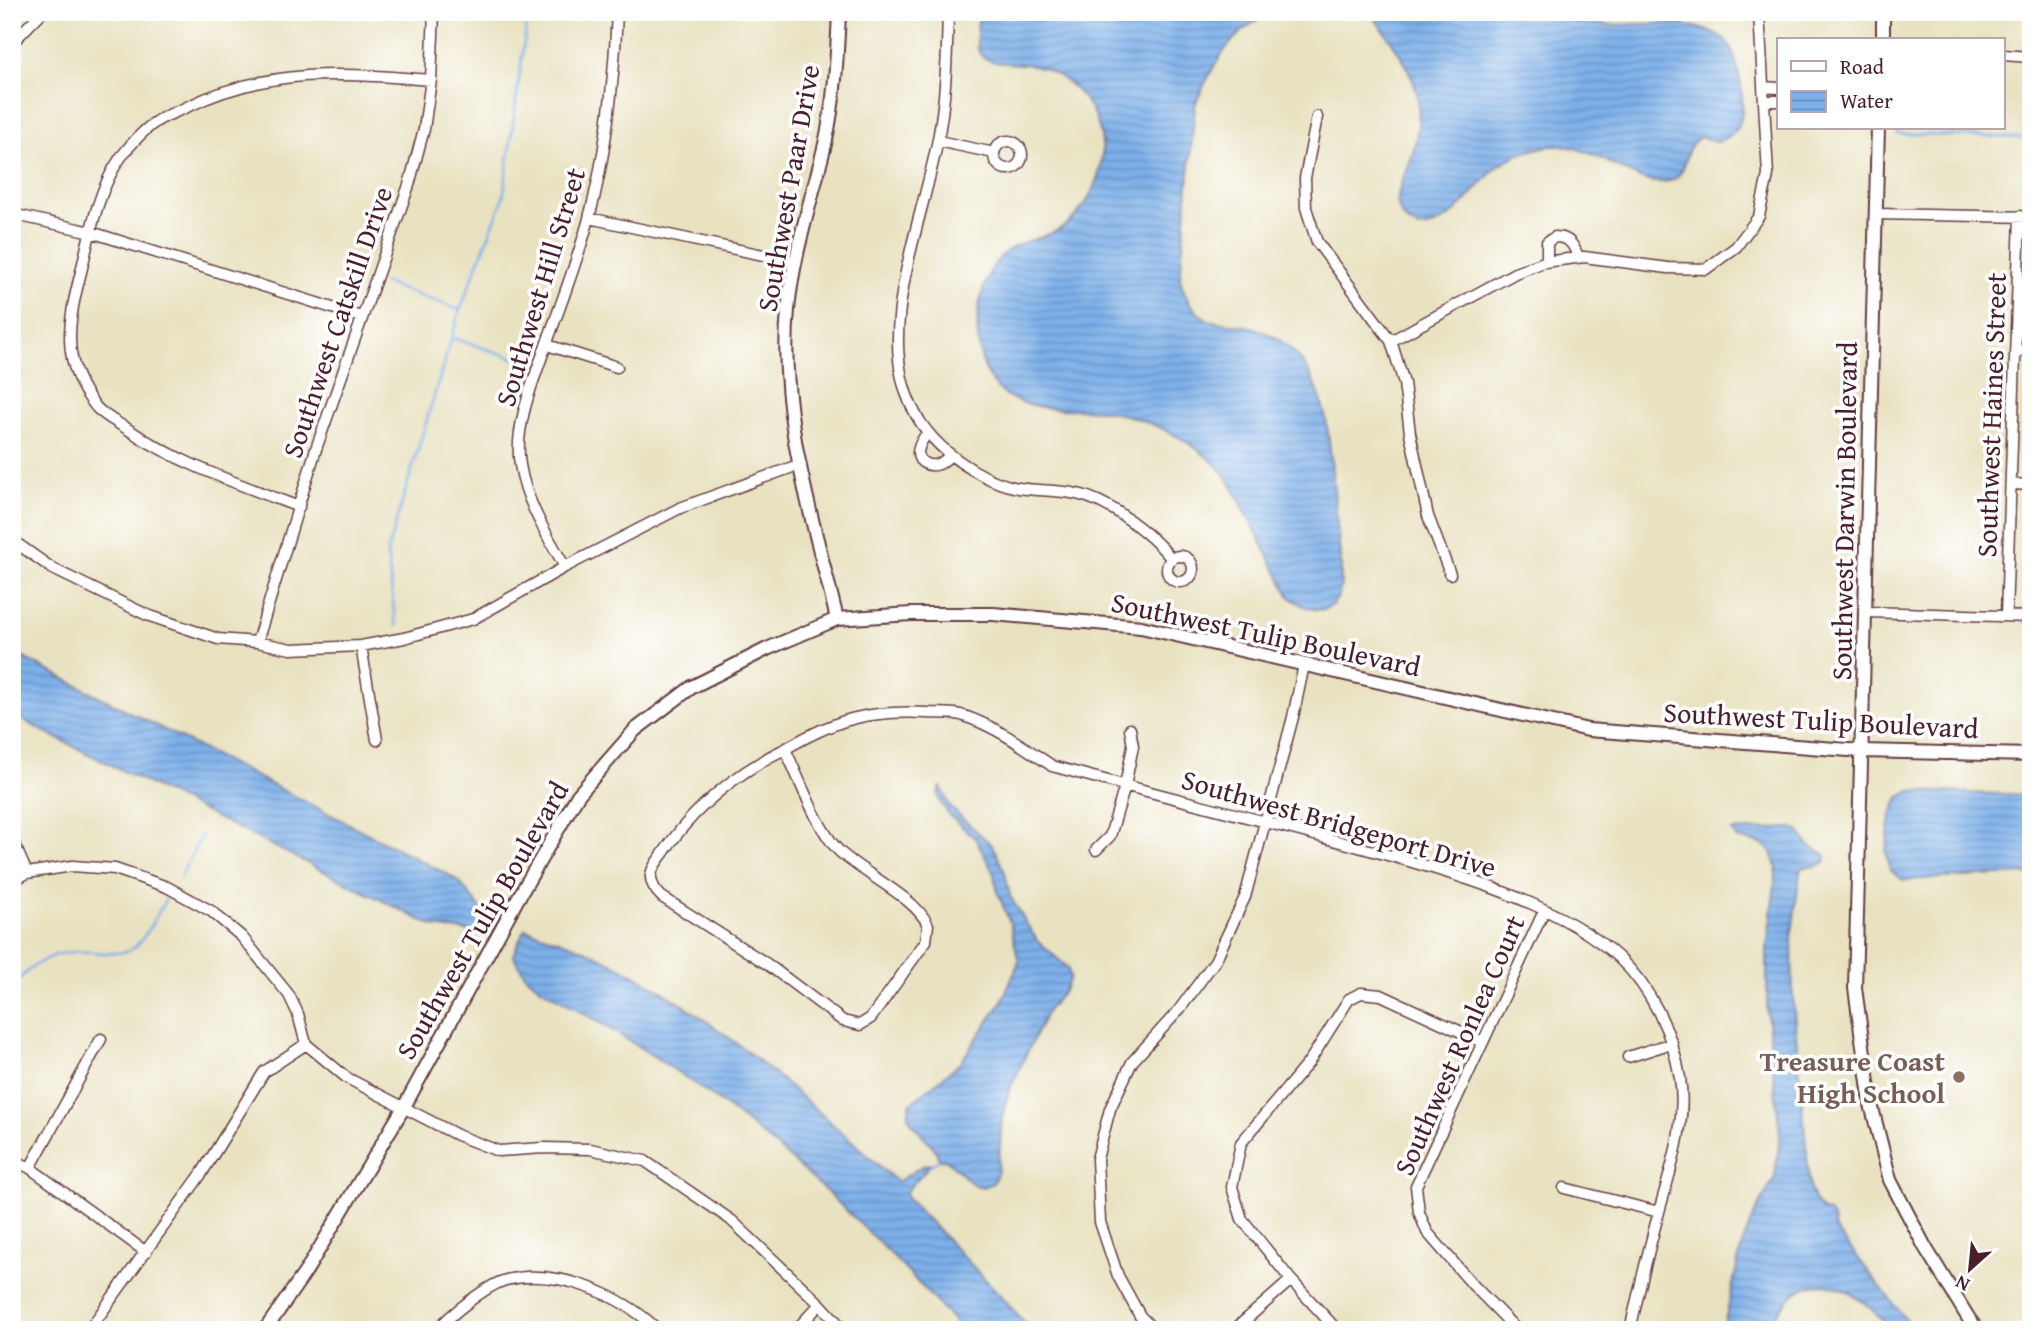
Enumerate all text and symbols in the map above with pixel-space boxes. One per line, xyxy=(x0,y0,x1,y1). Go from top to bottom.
legend xyxy=(1777,38,2004,130)
text: Road xyxy=(1840,51,1885,82)
street label: Southwest Paar Drive xyxy=(746,61,829,315)
text: Water xyxy=(1840,85,1893,116)
street label: Southwest Hill Street xyxy=(484,162,595,411)
street label: Southwest Catskill Drive xyxy=(271,181,402,463)
street label: Southwest Haines Street xyxy=(1965,272,2016,558)
street label: Southwest Darwin Boulevard xyxy=(1820,341,1867,681)
street label: Southwest Tulip Boulevard xyxy=(1108,581,1425,686)
street label: Southwest Tulip Boulevard xyxy=(1663,691,1980,748)
street label: Southwest Bridgeport Drive xyxy=(1177,758,1501,887)
street label: Southwest Tulip Boulevard xyxy=(385,773,578,1067)
street label: Southwest Ronlea Court xyxy=(1383,908,1534,1181)
place label: Treasure Coast High School xyxy=(1760,1040,1945,1113)
marker: Treasure Coast High School xyxy=(1951,1069,1967,1085)
north arrow xyxy=(1934,1234,2004,1304)
text: N xyxy=(1950,1269,1974,1300)

